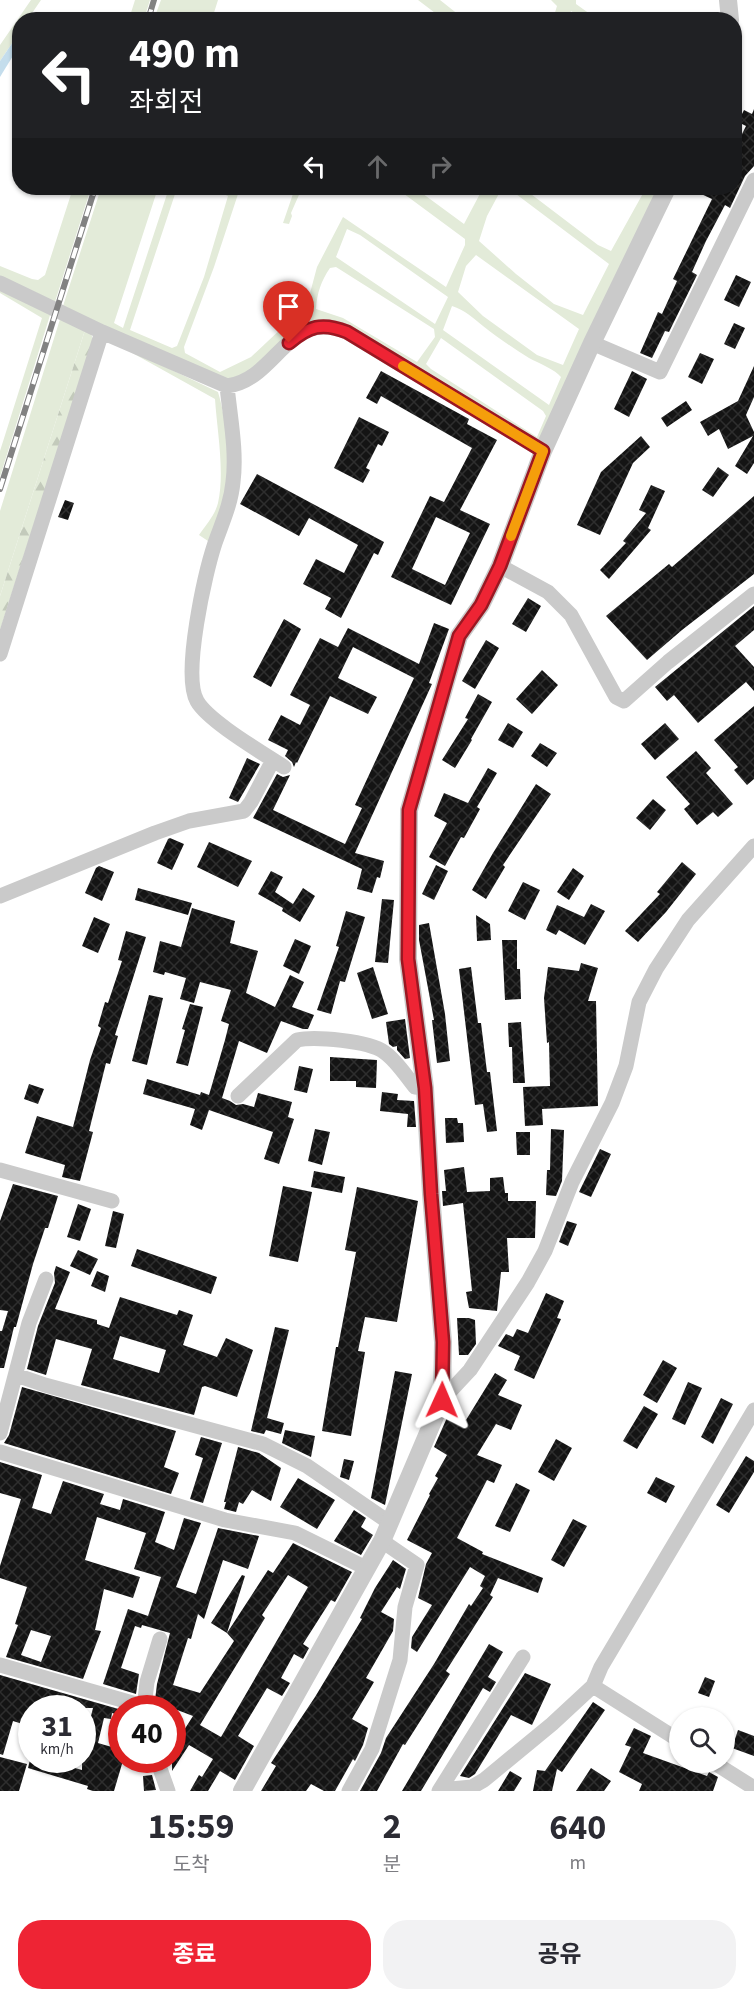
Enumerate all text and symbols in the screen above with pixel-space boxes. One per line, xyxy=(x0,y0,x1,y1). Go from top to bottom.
text: 490 m xyxy=(129,24,240,84)
icon: left xyxy=(30,36,108,114)
text: 좌회전 xyxy=(129,83,204,122)
icon: left xyxy=(298,150,331,183)
icon: ahead xyxy=(361,150,394,183)
icon: right xyxy=(424,150,457,183)
pin xyxy=(263,281,314,343)
icon: arrive xyxy=(272,290,305,323)
position arrow xyxy=(410,1368,474,1432)
speed limit sign: 40 xyxy=(108,1695,186,1773)
text: 31 xyxy=(41,1705,73,1748)
map controls xyxy=(669,1707,735,1773)
button: search xyxy=(669,1707,735,1773)
text: km/h xyxy=(40,1739,74,1760)
text: 15:59 xyxy=(148,1801,235,1852)
text: 2 xyxy=(382,1801,401,1852)
text: 640 xyxy=(549,1802,606,1853)
text: m xyxy=(569,1849,586,1877)
text: 도착 xyxy=(173,1851,210,1879)
text: 분 xyxy=(383,1851,401,1879)
button: 종료 xyxy=(18,1920,371,1989)
button: 공유 xyxy=(383,1920,736,1989)

